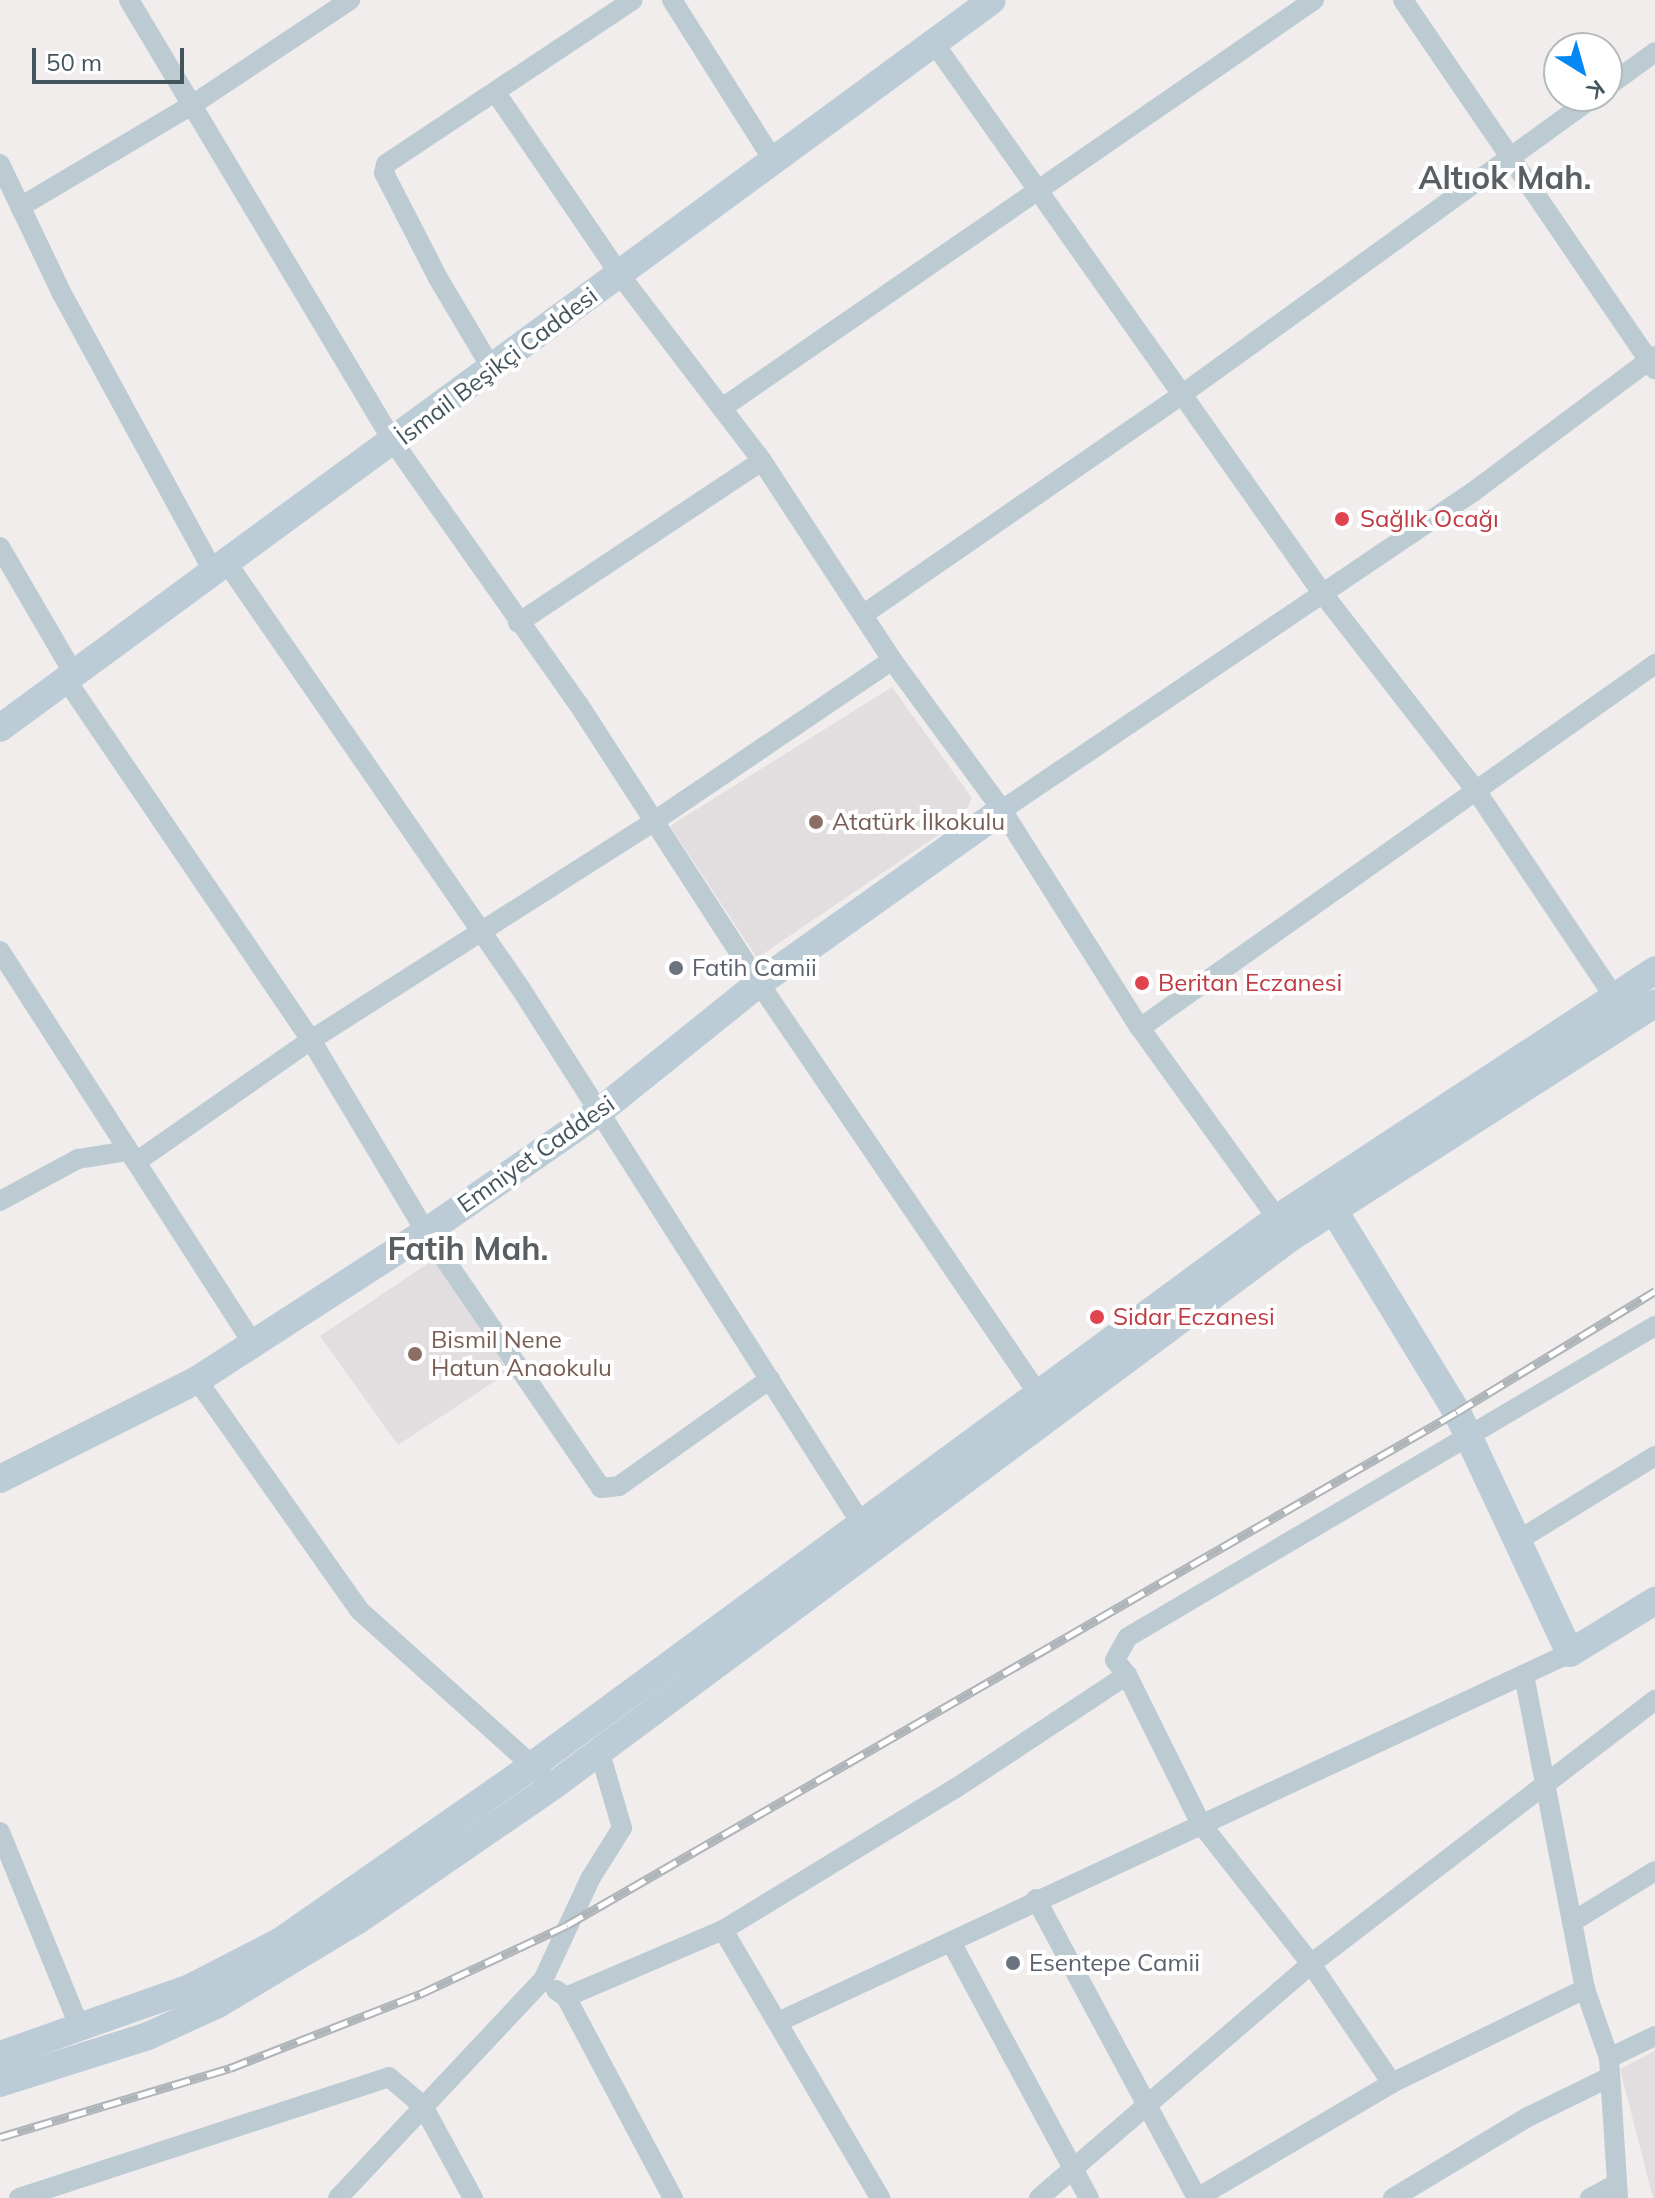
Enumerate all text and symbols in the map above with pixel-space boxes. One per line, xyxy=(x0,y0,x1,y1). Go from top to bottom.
scale bar xyxy=(36,32,188,82)
north arrow xyxy=(1543,32,1623,112)
text: 50 m xyxy=(46,47,102,77)
text: K xyxy=(1582,74,1611,105)
district label: Altıok Mah. xyxy=(1418,158,1592,196)
street label: İsmail Beşikçi Caddesi xyxy=(391,281,603,451)
place label: Sağlık Ocağı xyxy=(1360,505,1499,533)
marker: Sağlık Ocağı xyxy=(1331,508,1353,530)
place label: Atatürk İlkokulu xyxy=(832,808,1005,836)
marker: Atatürk İlkokulu xyxy=(807,813,825,831)
place label: Fatih Camii xyxy=(692,954,817,982)
marker: Fatih Camii xyxy=(667,959,685,977)
place label: Beritan Eczanesi xyxy=(1158,969,1342,997)
marker: Beritan Eczanesi xyxy=(1133,974,1151,992)
street label: Emniyet Caddesi xyxy=(452,1089,620,1219)
district label: Fatih Mah. xyxy=(388,1229,548,1267)
place label: Sidar Eczanesi xyxy=(1113,1303,1275,1331)
marker: Sidar Eczanesi xyxy=(1088,1308,1106,1326)
place label: Bismil Nene Hatun Anaokulu xyxy=(431,1326,612,1382)
marker: Bismil Nene Hatun Anaokulu xyxy=(406,1345,424,1363)
place label: Esentepe Camii xyxy=(1029,1949,1200,1977)
marker: Esentepe Camii xyxy=(1004,1954,1022,1972)

